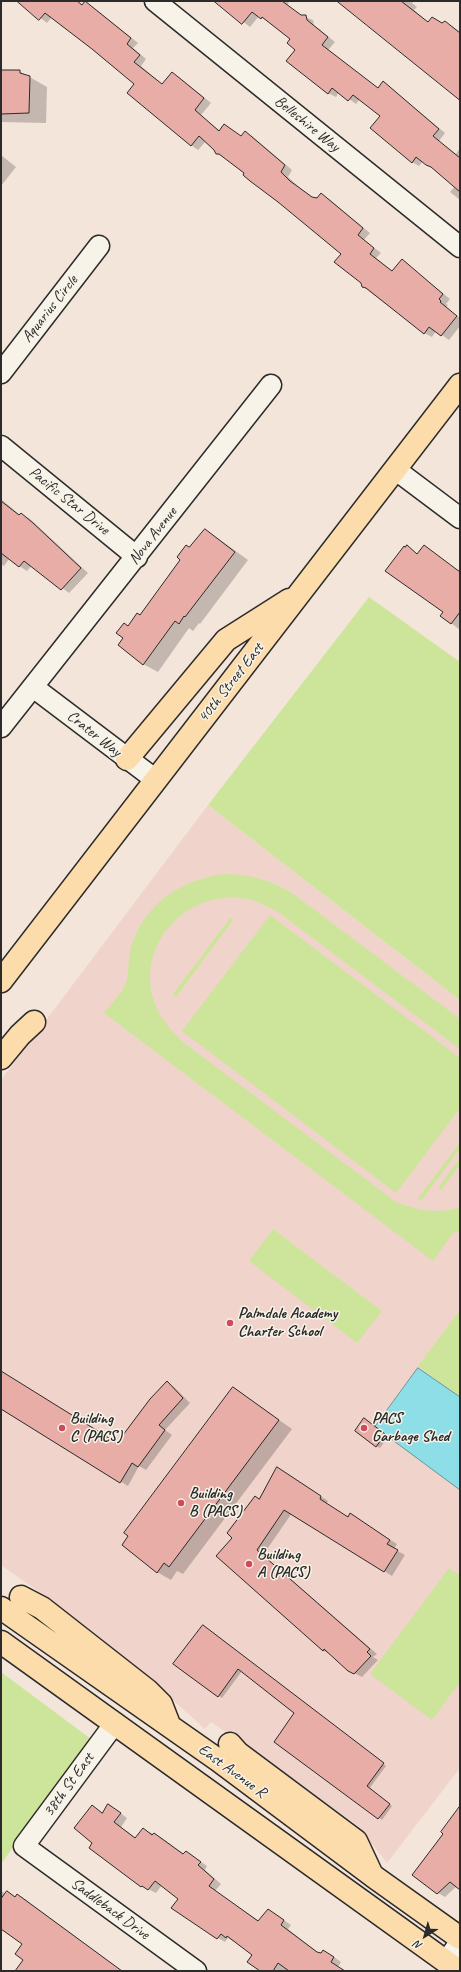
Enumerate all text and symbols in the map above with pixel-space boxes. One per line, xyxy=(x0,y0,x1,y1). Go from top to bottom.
street label: Belleshire Way xyxy=(270,92,344,156)
street label: Aquarius Circle xyxy=(18,272,82,346)
street label: Pacific Star Drive xyxy=(25,463,113,539)
street label: Nova Avenue xyxy=(125,503,181,569)
street label: 40th Street East xyxy=(194,639,268,727)
street label: Crater Way xyxy=(63,707,125,761)
place label: Palmdale Academy Charter School xyxy=(238,1304,337,1342)
marker: Palmdale Academy Charter School xyxy=(225,1318,235,1328)
place label: Building C (PACS) xyxy=(70,1409,122,1447)
place label: PACS Garbage Shed xyxy=(372,1409,449,1447)
marker: Building C (PACS) xyxy=(57,1423,67,1433)
marker: PACS Garbage Shed xyxy=(359,1423,369,1433)
place label: Building B (PACS) xyxy=(189,1484,242,1522)
marker: Building B (PACS) xyxy=(176,1498,186,1508)
place label: Building A (PACS) xyxy=(257,1545,310,1583)
marker: Building A (PACS) xyxy=(244,1559,254,1569)
street label: East Avenue R xyxy=(194,1740,270,1802)
street label: 38th St East xyxy=(39,1749,99,1821)
street label: Saddleback Drive xyxy=(67,1874,153,1944)
north arrow xyxy=(405,1916,445,1956)
text: N xyxy=(411,1938,425,1953)

